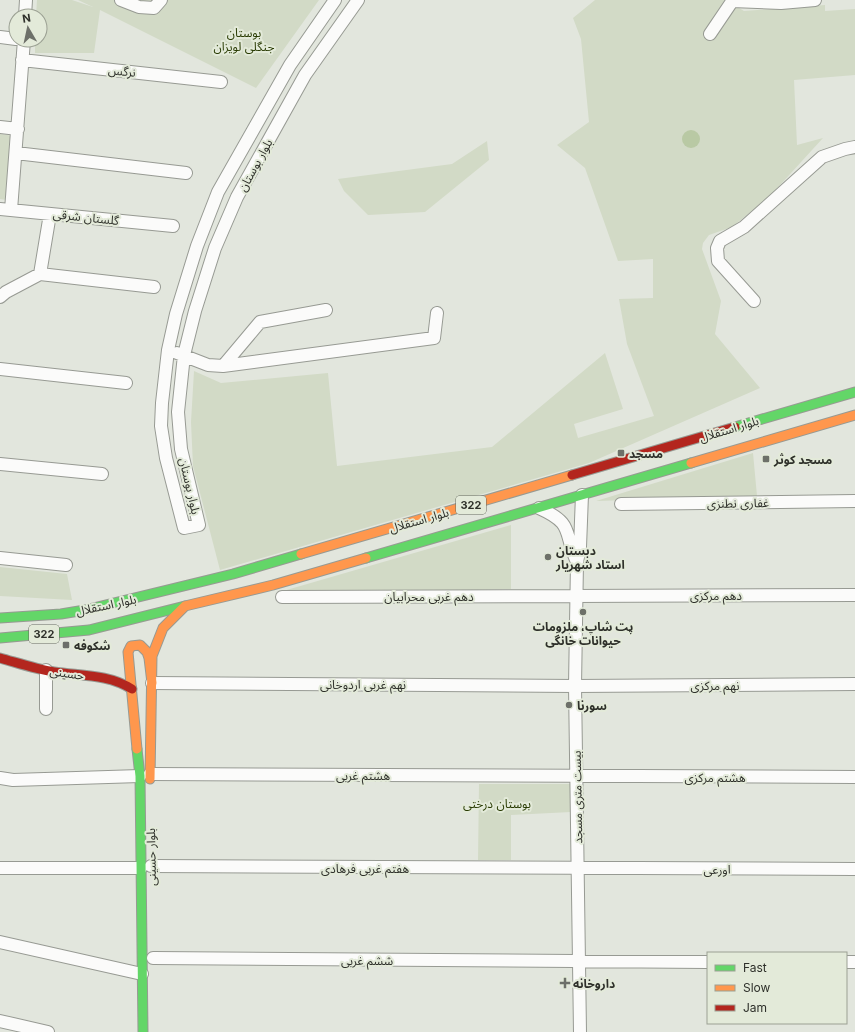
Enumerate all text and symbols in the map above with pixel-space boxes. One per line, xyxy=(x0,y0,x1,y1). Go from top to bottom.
north arrow xyxy=(8,8,48,48)
text: N xyxy=(21,11,32,26)
park label: بوستان جنگلی لویزان xyxy=(214,25,275,54)
street label: نرگس xyxy=(107,62,137,80)
street label: بلوار بوستان xyxy=(234,136,276,194)
street label: گلستان شرقی xyxy=(52,206,121,228)
street label: بلوار استقلال xyxy=(697,413,761,445)
place label: مسجد xyxy=(629,446,663,461)
marker: مسجد xyxy=(616,448,626,458)
place label: مسجد کوثر xyxy=(773,452,832,467)
marker: مسجد کوثر xyxy=(761,454,771,464)
street label: بلوار بوستان xyxy=(176,456,204,516)
street label: غفاری نطنزی xyxy=(707,495,769,511)
road number: 322 xyxy=(456,496,486,514)
street label: بلوار استقلال xyxy=(387,504,451,536)
place label: دبستان استاد شهریار xyxy=(555,543,625,572)
marker: دبستان استاد شهریار xyxy=(543,552,553,562)
street label: دهم مرکزی xyxy=(690,588,742,605)
street label: دهم غربی محرابیان xyxy=(384,589,474,606)
street label: بلوار استقلال xyxy=(74,591,138,619)
marker: پت شاپ، ملزومات حیوانات خانگی xyxy=(578,607,588,617)
place label: پت شاپ، ملزومات حیوانات خانگی xyxy=(533,619,633,648)
road number: 322 xyxy=(29,625,59,643)
place label: شکوفه xyxy=(74,638,111,653)
marker: شکوفه xyxy=(61,640,71,650)
street label: حسینی xyxy=(49,663,85,683)
street label: نهم غربی اردوخانی xyxy=(320,677,406,694)
street label: نهم مرکزی xyxy=(691,678,739,695)
place label: سورنا xyxy=(577,698,607,713)
marker: سورنا xyxy=(564,700,574,710)
street label: بیست متری مسجد xyxy=(569,750,585,844)
street label: هشتم غربی xyxy=(336,768,390,785)
street label: هشتم مرکزی xyxy=(684,770,746,787)
park label: بوستان درختی xyxy=(463,796,531,811)
street label: بلوار حسینی xyxy=(143,828,159,886)
street label: هفتم غربی فرهادی xyxy=(321,861,409,878)
street label: اورعی xyxy=(703,862,731,877)
legend xyxy=(707,952,847,1024)
street label: ششم غربی xyxy=(341,953,393,970)
text: Fast xyxy=(743,960,767,975)
place label: داروخانه xyxy=(573,976,615,991)
marker: داروخانه xyxy=(560,978,570,988)
text: Slow xyxy=(743,980,771,995)
text: Jam xyxy=(743,1000,767,1015)

